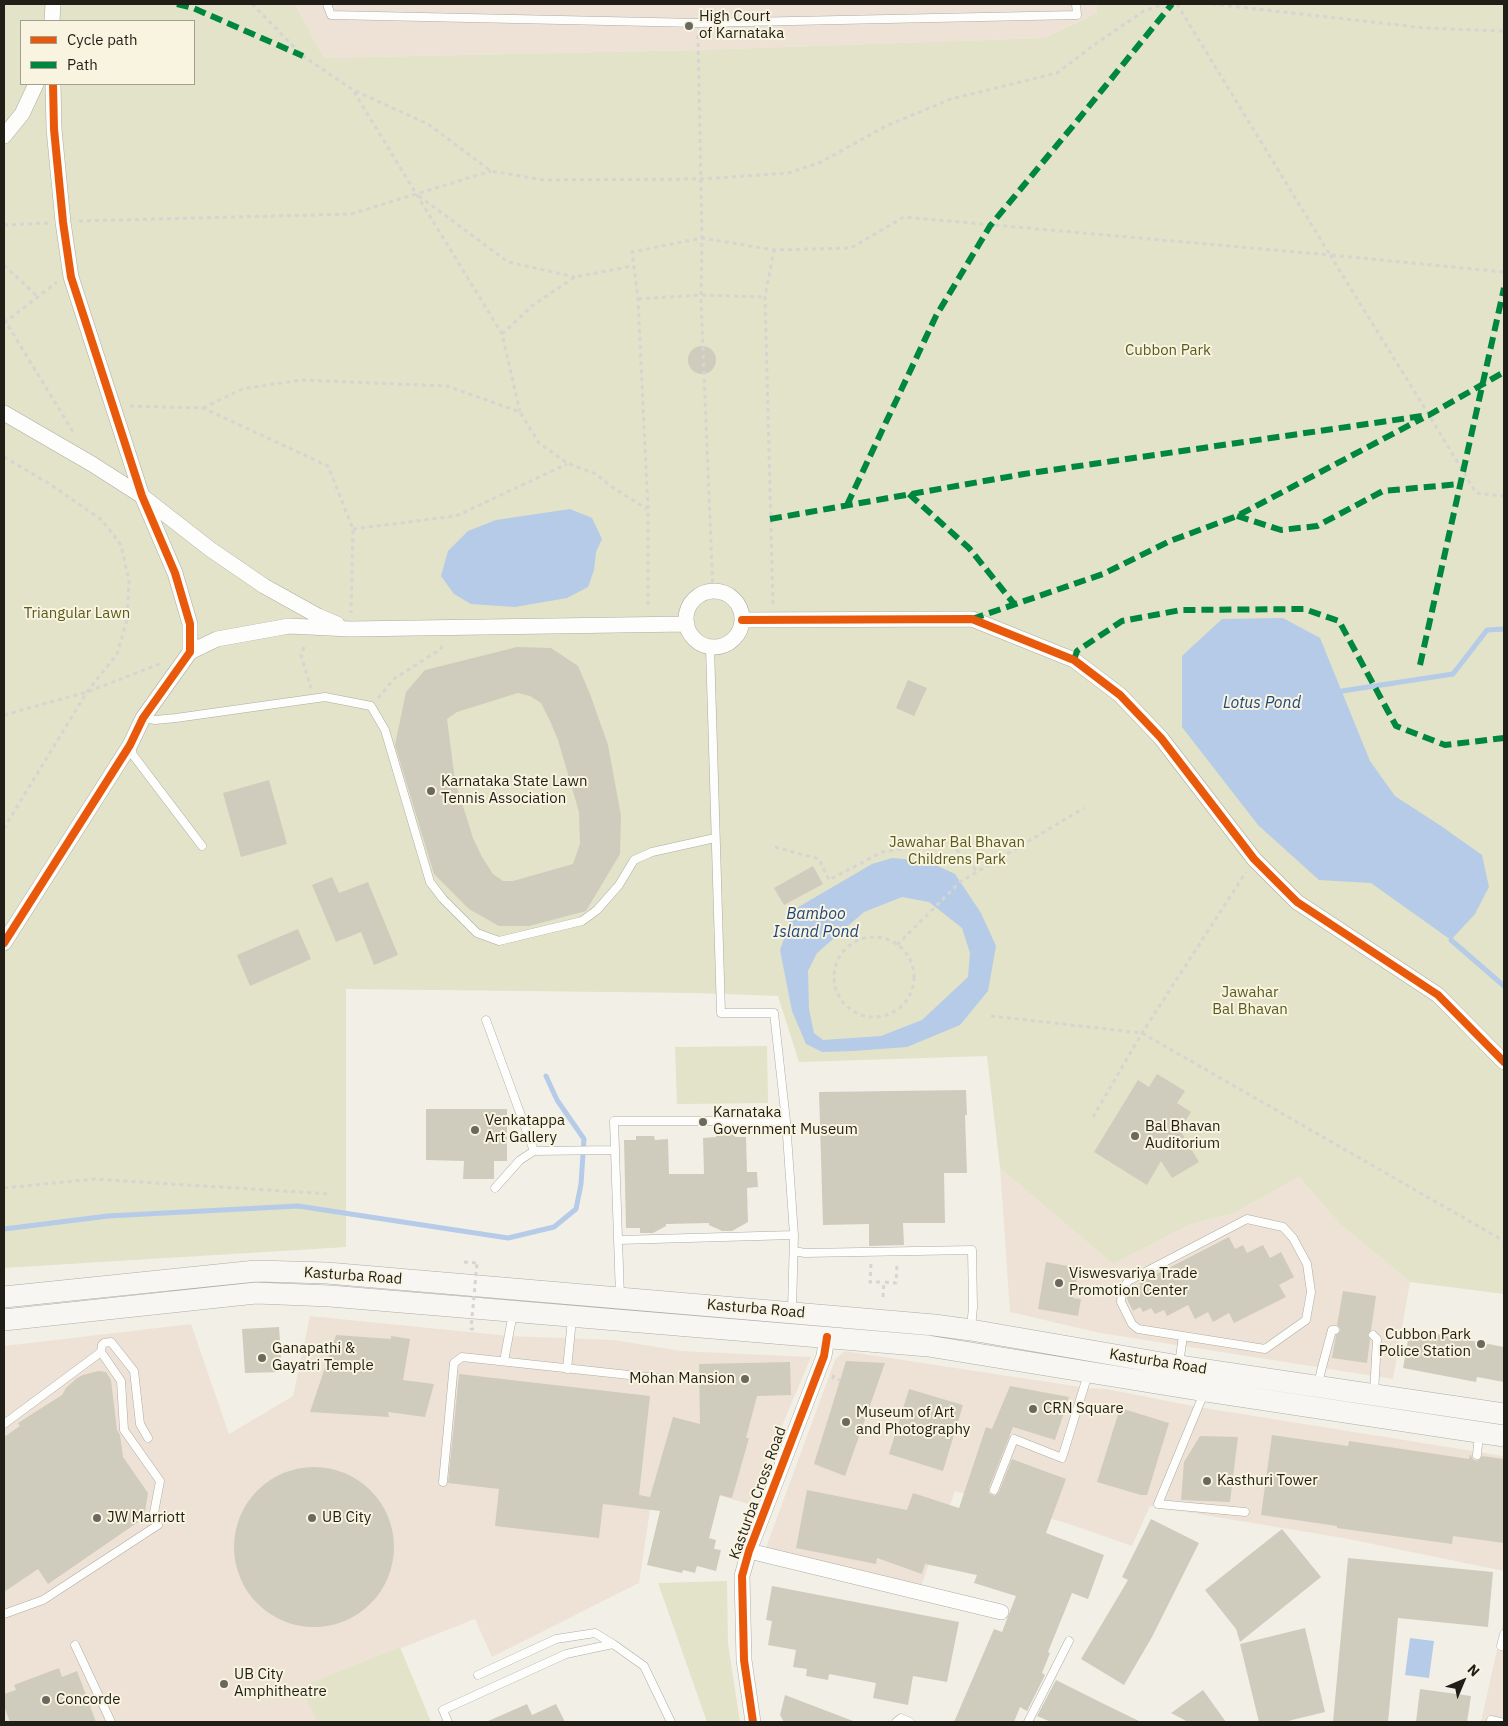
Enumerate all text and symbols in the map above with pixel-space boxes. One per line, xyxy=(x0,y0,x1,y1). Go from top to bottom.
place label: High Court of Karnataka xyxy=(699,8,784,43)
legend xyxy=(20,20,195,85)
marker: High Court of Karnataka xyxy=(683,20,695,32)
text: Cycle path xyxy=(67,30,138,49)
text: Path xyxy=(67,55,98,74)
park label: Cubbon Park xyxy=(1125,342,1211,360)
park label: Triangular Lawn xyxy=(24,605,130,623)
water label: Lotus Pond xyxy=(1223,693,1301,713)
place label: Karnataka State Lawn Tennis Association xyxy=(441,773,587,808)
marker: Karnataka State Lawn Tennis Association xyxy=(425,785,437,797)
park label: Jawahar Bal Bhavan Childrens Park xyxy=(889,834,1025,869)
water label: Bamboo Island Pond xyxy=(773,904,859,942)
park label: Jawahar Bal Bhavan xyxy=(1212,984,1288,1019)
place label: Karnataka Government Museum xyxy=(713,1104,858,1139)
place label: Venkatappa Art Gallery xyxy=(485,1112,565,1147)
marker: Karnataka Government Museum xyxy=(697,1116,709,1128)
place label: Bal Bhavan Auditorium xyxy=(1145,1118,1220,1153)
marker: Venkatappa Art Gallery xyxy=(469,1124,481,1136)
marker: Bal Bhavan Auditorium xyxy=(1129,1130,1141,1142)
street label: Kasturba Road xyxy=(303,1264,403,1288)
place label: Viswesvariya Trade Promotion Center xyxy=(1069,1265,1197,1300)
marker: Viswesvariya Trade Promotion Center xyxy=(1053,1277,1065,1289)
street label: Kasturba Road xyxy=(706,1296,806,1322)
place label: Cubbon Park Police Station xyxy=(1379,1326,1471,1361)
marker: Cubbon Park Police Station xyxy=(1475,1338,1487,1350)
place label: Ganapathi & Gayatri Temple xyxy=(272,1340,374,1375)
street label: Kasturba Road xyxy=(1108,1345,1208,1379)
marker: Ganapathi & Gayatri Temple xyxy=(256,1352,268,1364)
place label: Mohan Mansion xyxy=(629,1370,735,1388)
marker: Mohan Mansion xyxy=(739,1373,751,1385)
place label: CRN Square xyxy=(1043,1400,1124,1418)
marker: CRN Square xyxy=(1027,1403,1039,1415)
place label: Museum of Art and Photography xyxy=(856,1404,970,1439)
marker: Museum of Art and Photography xyxy=(840,1416,852,1428)
street label: Kasturba Cross Road xyxy=(726,1424,790,1562)
place label: Kasthuri Tower xyxy=(1217,1472,1318,1490)
marker: Kasthuri Tower xyxy=(1201,1475,1213,1487)
place label: JW Marriott xyxy=(107,1509,185,1527)
place label: UB City xyxy=(322,1509,371,1527)
marker: JW Marriott xyxy=(91,1512,103,1524)
marker: UB City xyxy=(306,1512,318,1524)
north arrow xyxy=(1438,1656,1488,1706)
text: N xyxy=(1464,1660,1484,1680)
place label: UB City Amphitheatre xyxy=(234,1666,327,1701)
marker: UB City Amphitheatre xyxy=(218,1678,230,1690)
place label: Concorde xyxy=(56,1691,120,1709)
marker: Concorde xyxy=(40,1694,52,1706)

